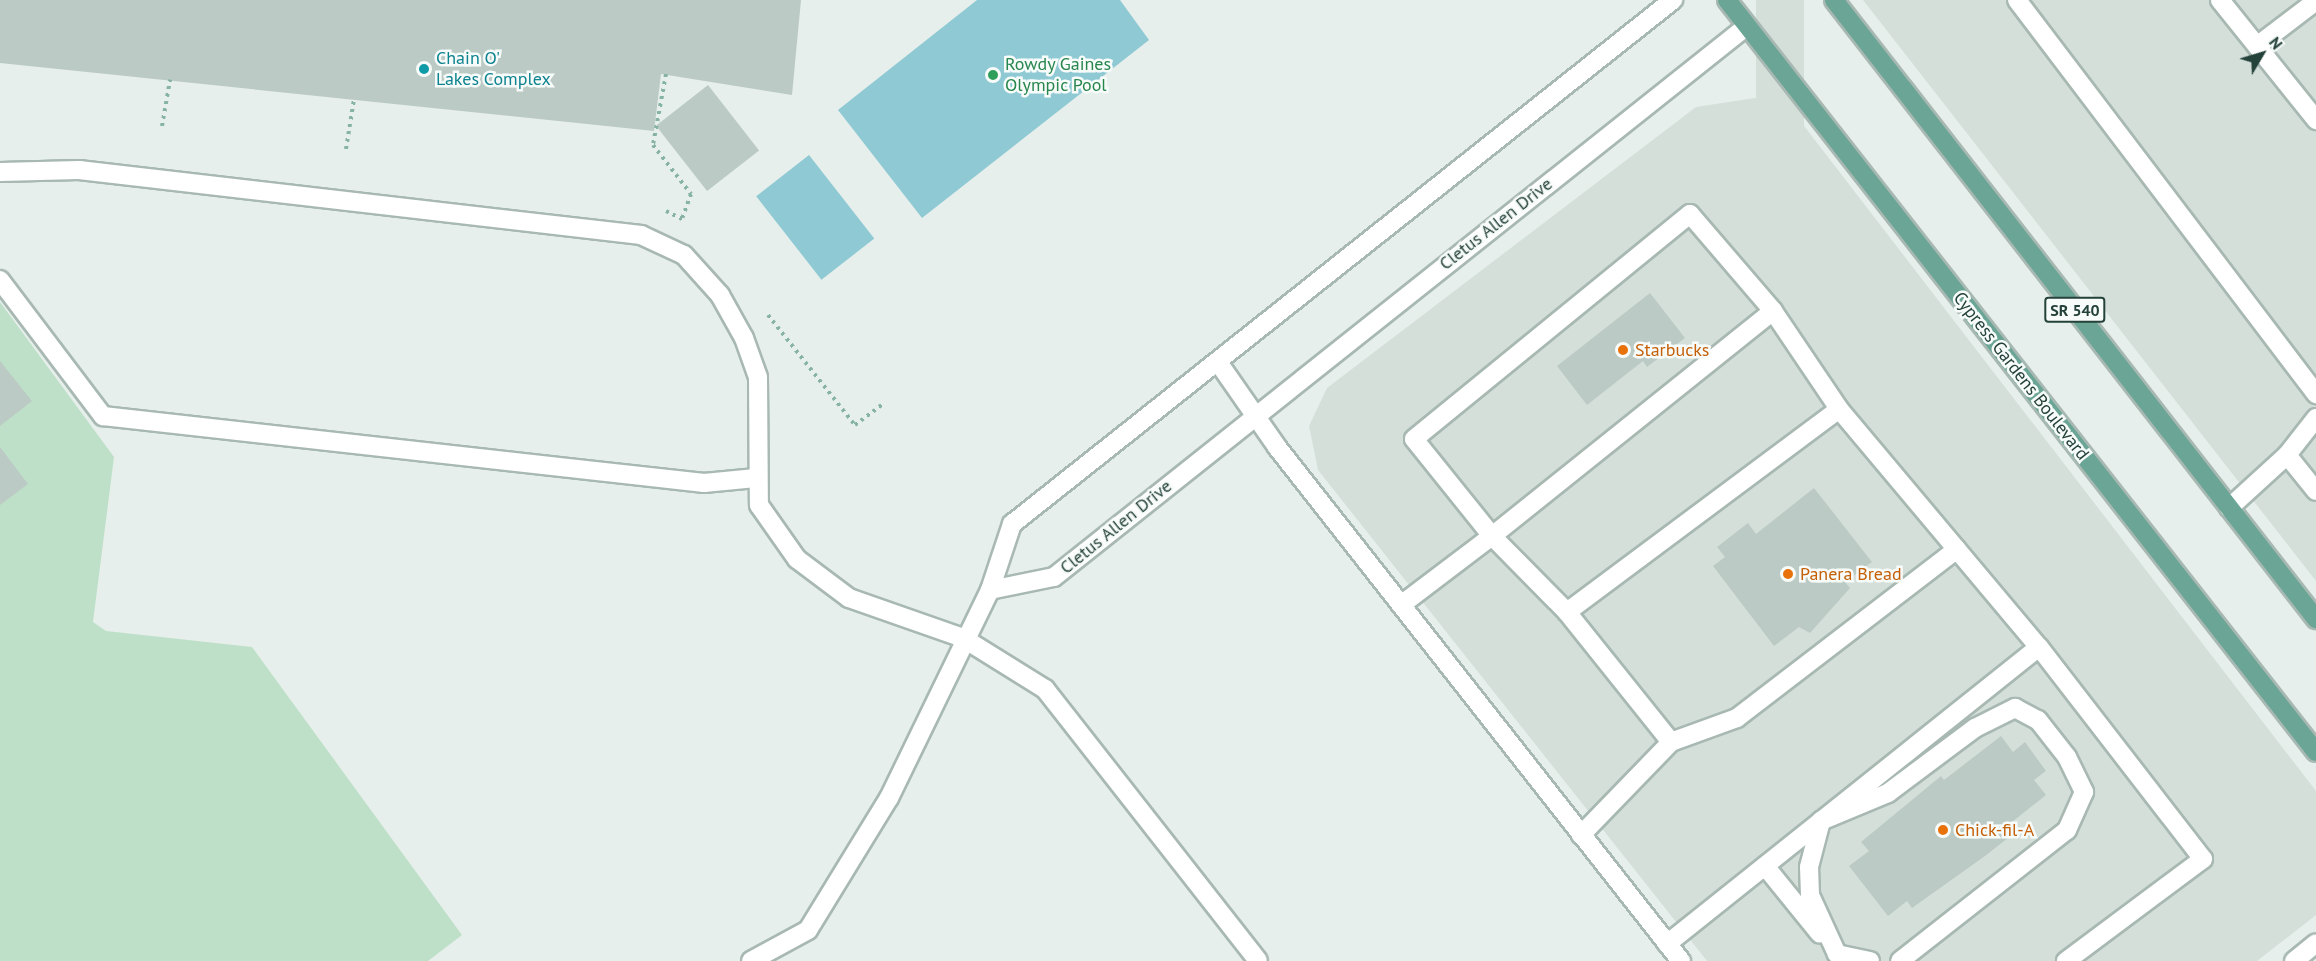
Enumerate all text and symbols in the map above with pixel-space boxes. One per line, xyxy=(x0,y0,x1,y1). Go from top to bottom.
north arrow xyxy=(2232,24,2292,84)
text: N xyxy=(2265,33,2287,53)
place label: Chain O' Lakes Complex xyxy=(436,48,551,90)
place label: Rowdy Gaines Olympic Pool xyxy=(1005,54,1112,97)
marker: Chain O' Lakes Complex xyxy=(417,62,431,76)
marker: Rowdy Gaines Olympic Pool xyxy=(986,68,1000,82)
street label: Cletus Allen Drive xyxy=(1435,173,1557,275)
street label: Cypress Gardens Boulevard xyxy=(1949,288,2093,464)
road number: SR 540 xyxy=(2044,297,2106,323)
place label: Starbucks xyxy=(1635,339,1709,361)
marker: Starbucks xyxy=(1616,343,1630,357)
street label: Cletus Allen Drive xyxy=(1056,475,1176,579)
place label: Panera Bread xyxy=(1800,563,1902,585)
marker: Panera Bread xyxy=(1781,567,1795,581)
place label: Chick-fil-A xyxy=(1955,819,2034,841)
marker: Chick-fil-A xyxy=(1936,823,1950,837)

